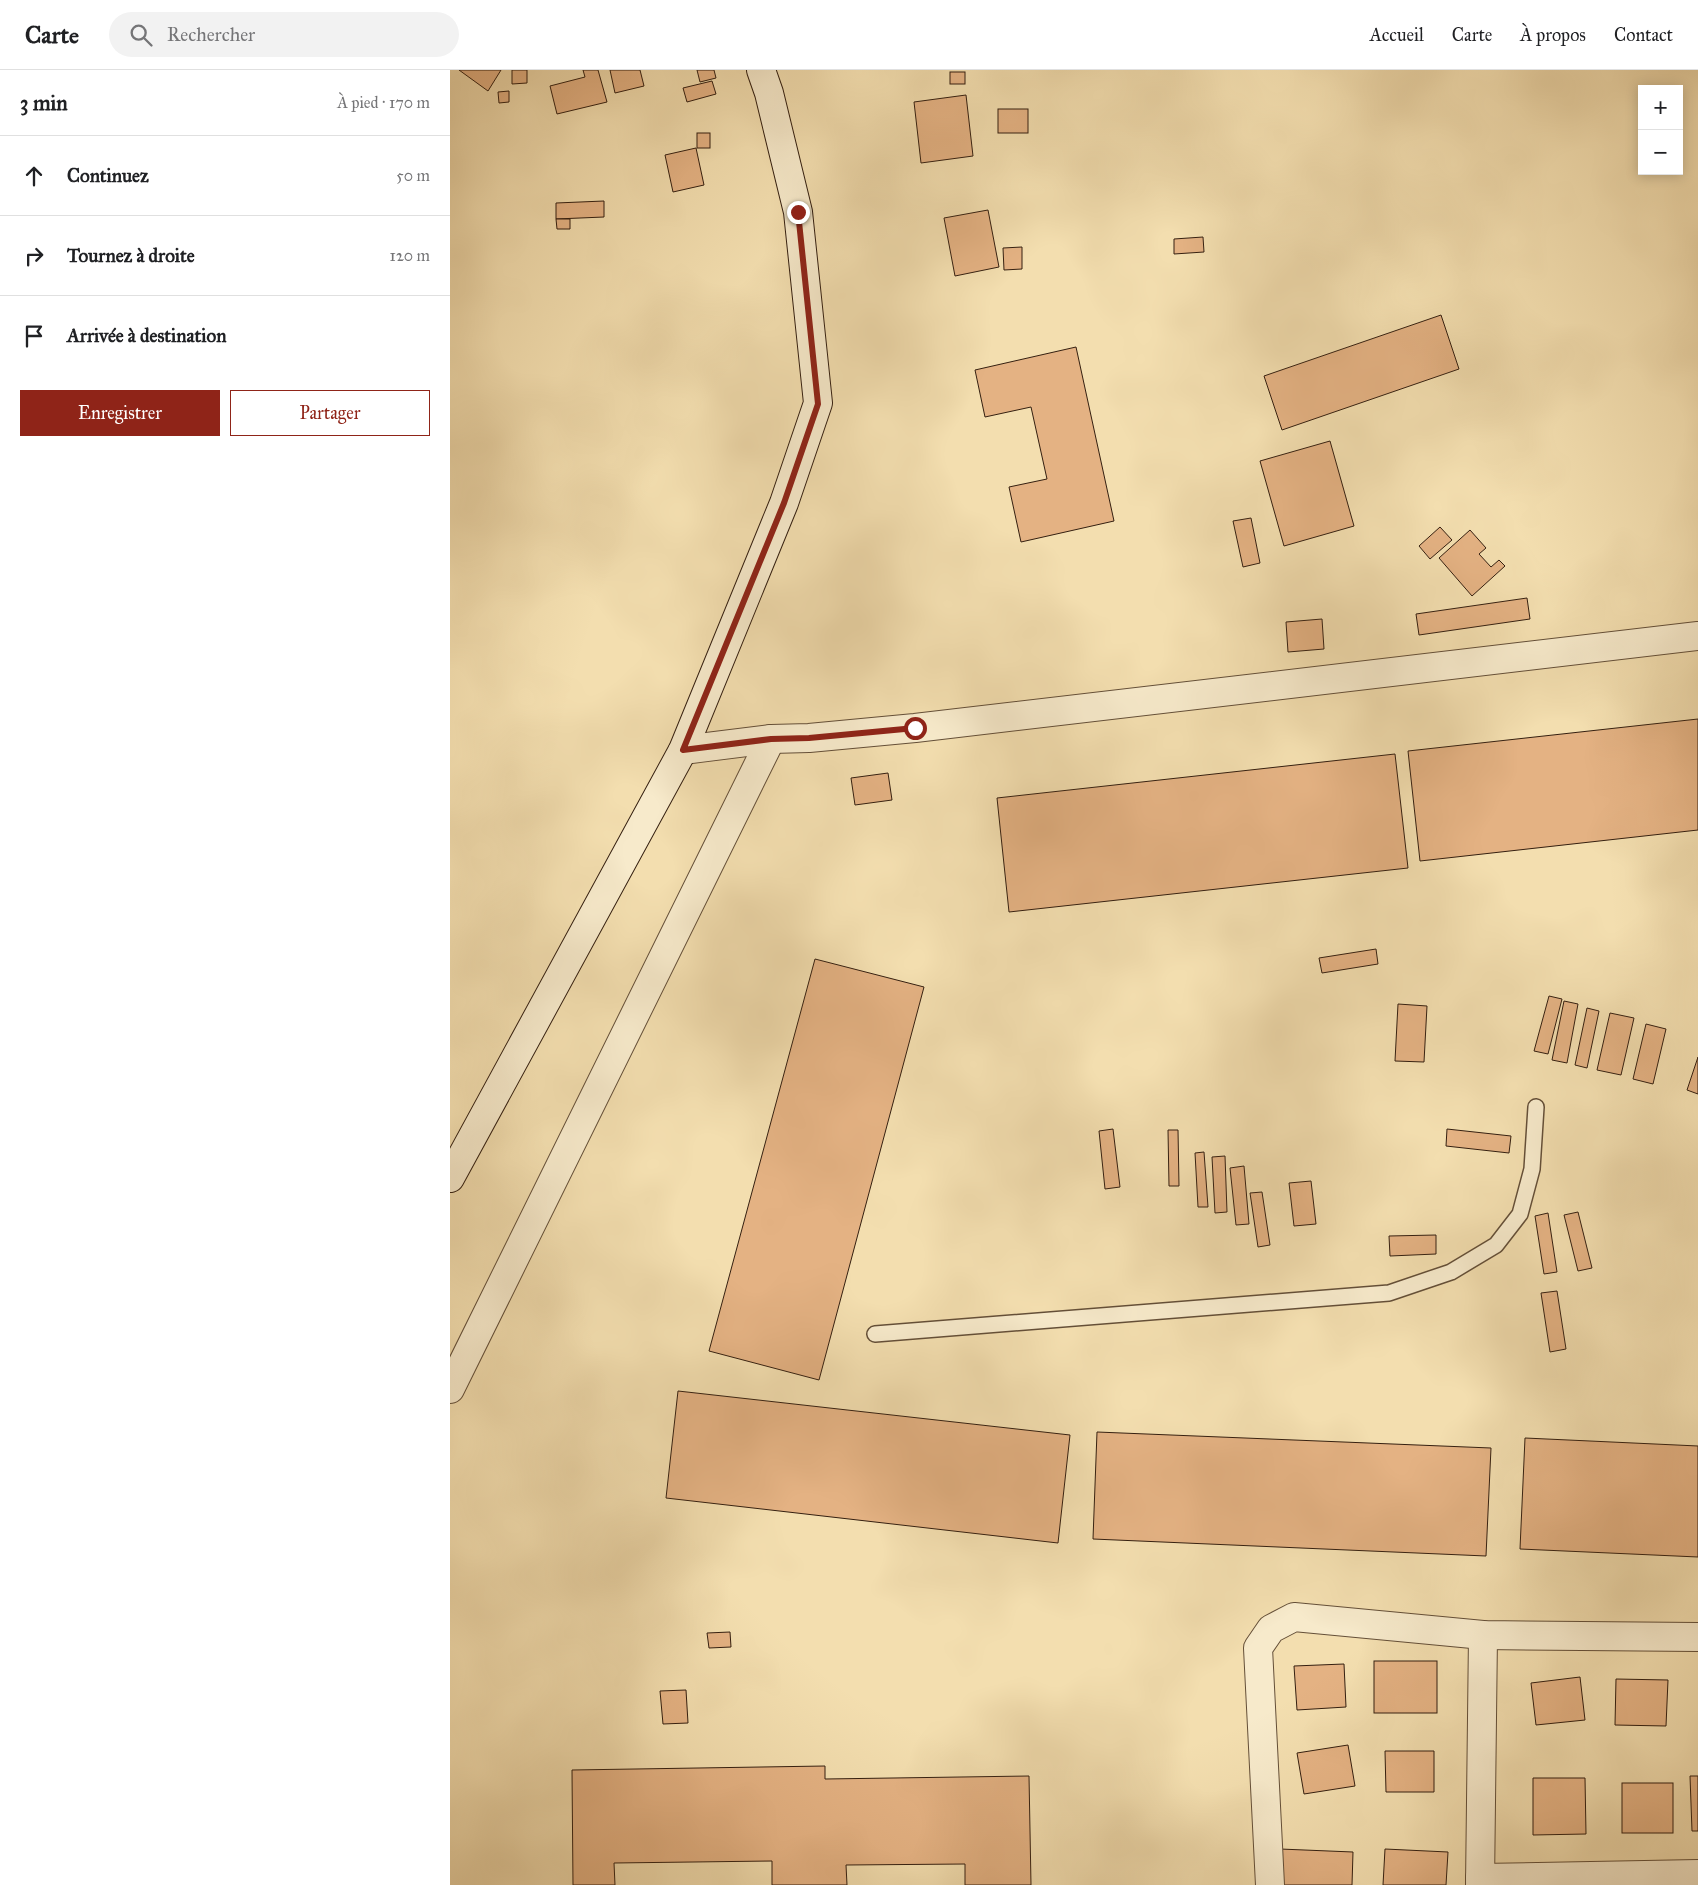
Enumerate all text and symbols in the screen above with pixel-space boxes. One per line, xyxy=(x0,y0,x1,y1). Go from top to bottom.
search box xyxy=(109,12,459,57)
text: Carte xyxy=(25,20,79,50)
icon: search xyxy=(127,21,155,49)
text: Rechercher xyxy=(167,23,255,46)
text: Accueil xyxy=(1370,24,1424,46)
text: Carte xyxy=(1452,24,1492,46)
text: À propos xyxy=(1520,24,1586,46)
text: Contact xyxy=(1614,24,1673,46)
map controls xyxy=(1638,85,1683,175)
button: + xyxy=(1638,85,1683,130)
text: 3 min xyxy=(20,90,68,116)
text: À pied · 170 m xyxy=(337,93,430,112)
button: − xyxy=(1638,130,1683,175)
icon: ahead xyxy=(20,162,48,190)
text: Continuez xyxy=(67,164,149,187)
text: 50 m xyxy=(396,166,430,185)
route end xyxy=(787,201,810,224)
icon: right xyxy=(20,242,48,270)
text: Tournez à droite xyxy=(67,244,195,267)
text: 120 m xyxy=(390,246,430,265)
icon: arrive xyxy=(20,322,48,350)
text: Arrivée à destination xyxy=(67,324,226,347)
button: Enregistrer xyxy=(20,390,220,436)
button: Partager xyxy=(230,390,430,436)
route start xyxy=(904,717,927,740)

